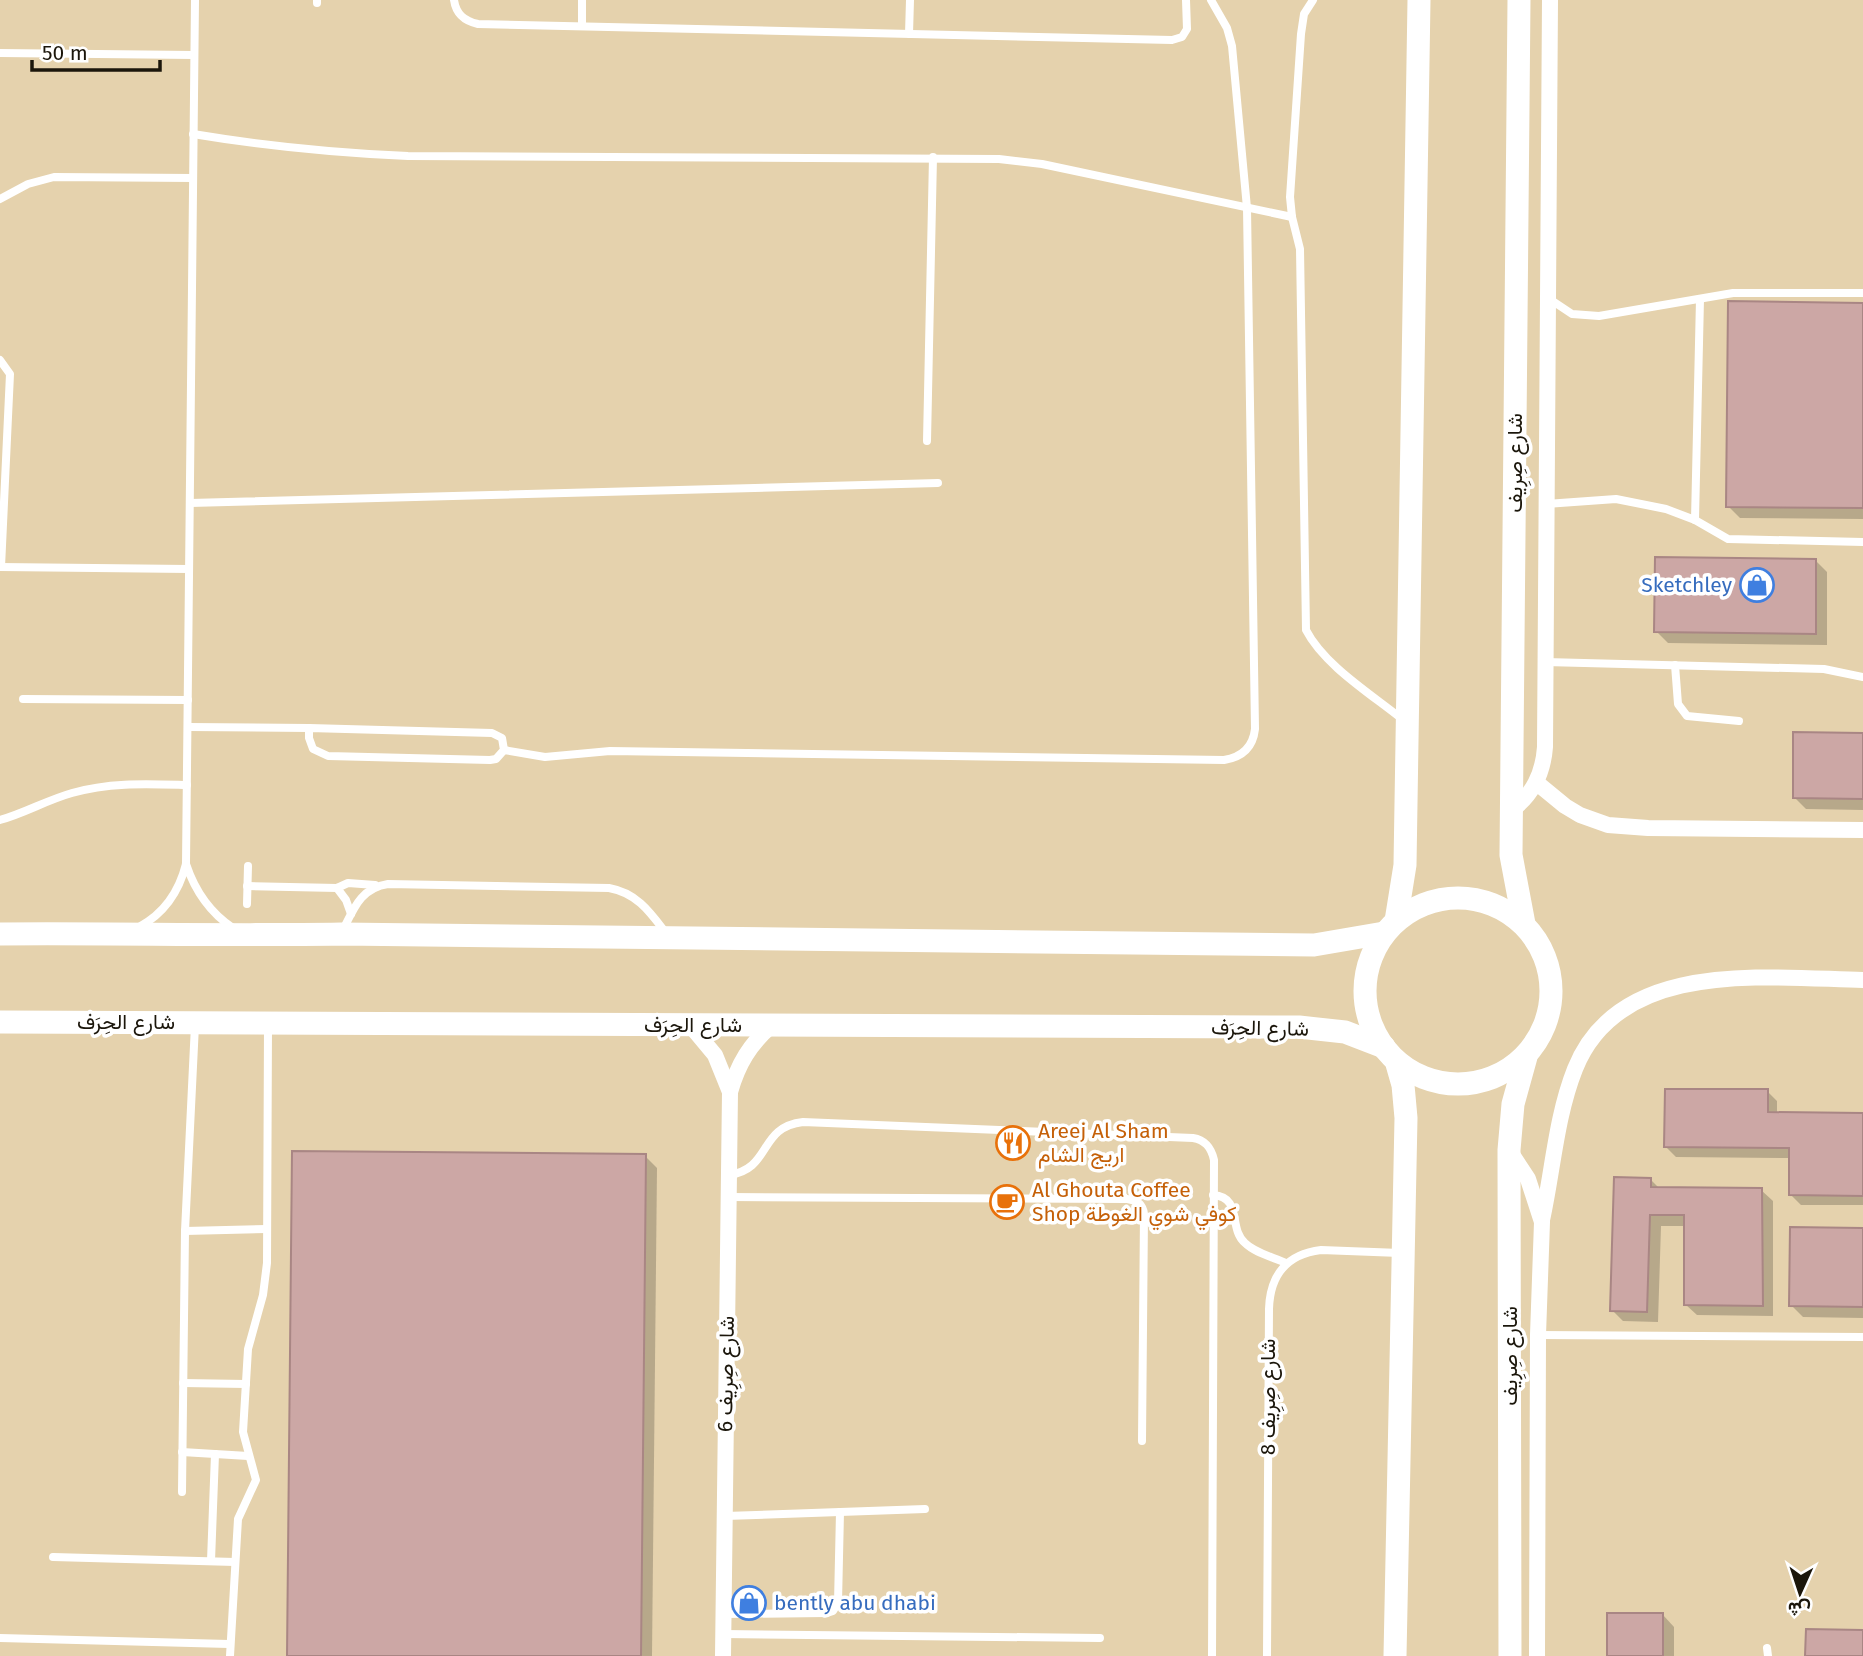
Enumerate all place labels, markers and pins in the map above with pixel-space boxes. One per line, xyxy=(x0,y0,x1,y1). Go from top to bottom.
shop icon: Sketchley xyxy=(1738,566,1776,604)
place label: Sketchley xyxy=(1641,572,1733,598)
place label: Areej Al Sham اريج الشام xyxy=(1038,1118,1169,1169)
restaurant icon: Areej Al Sham اريج الشام xyxy=(994,1124,1032,1162)
place label: Al Ghouta Coffee Shop كوفي شوي الغوطة xyxy=(1032,1177,1237,1231)
cafe icon: Al Ghouta Coffee Shop كوفي شوي الغوطة xyxy=(988,1183,1026,1221)
shop icon: bently abu dhabi xyxy=(730,1584,768,1622)
place label: bently abu dhabi xyxy=(774,1590,936,1616)

